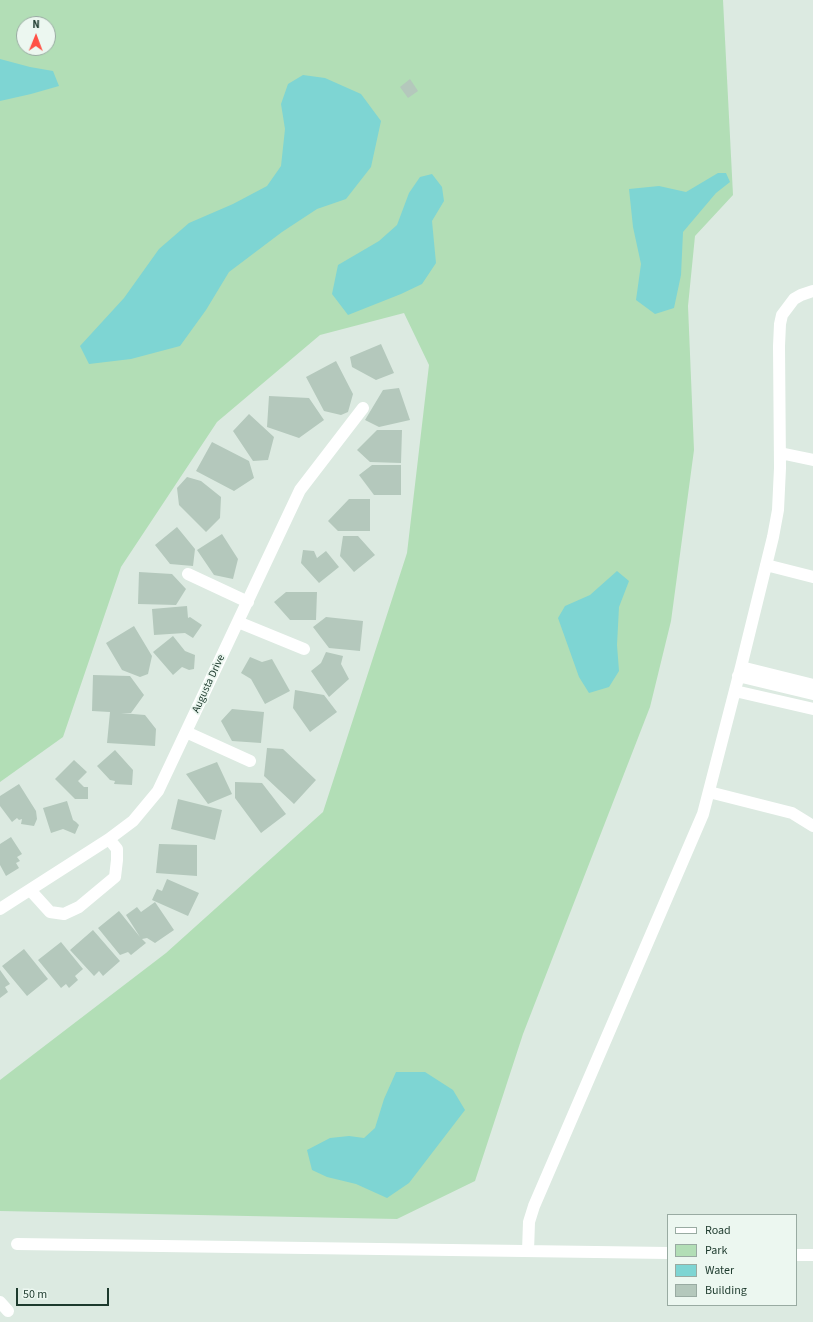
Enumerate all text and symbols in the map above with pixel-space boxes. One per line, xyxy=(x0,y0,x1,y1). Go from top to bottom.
north arrow xyxy=(16,16,56,56)
text: N xyxy=(32,17,40,32)
street label: Augusta Drive xyxy=(190,653,228,715)
legend xyxy=(667,1214,797,1306)
text: Road xyxy=(705,1222,731,1239)
text: Park xyxy=(705,1242,727,1259)
text: Water xyxy=(705,1262,734,1279)
scale bar xyxy=(18,1280,111,1306)
text: Building xyxy=(705,1282,747,1299)
text: 50 m xyxy=(23,1286,47,1303)

